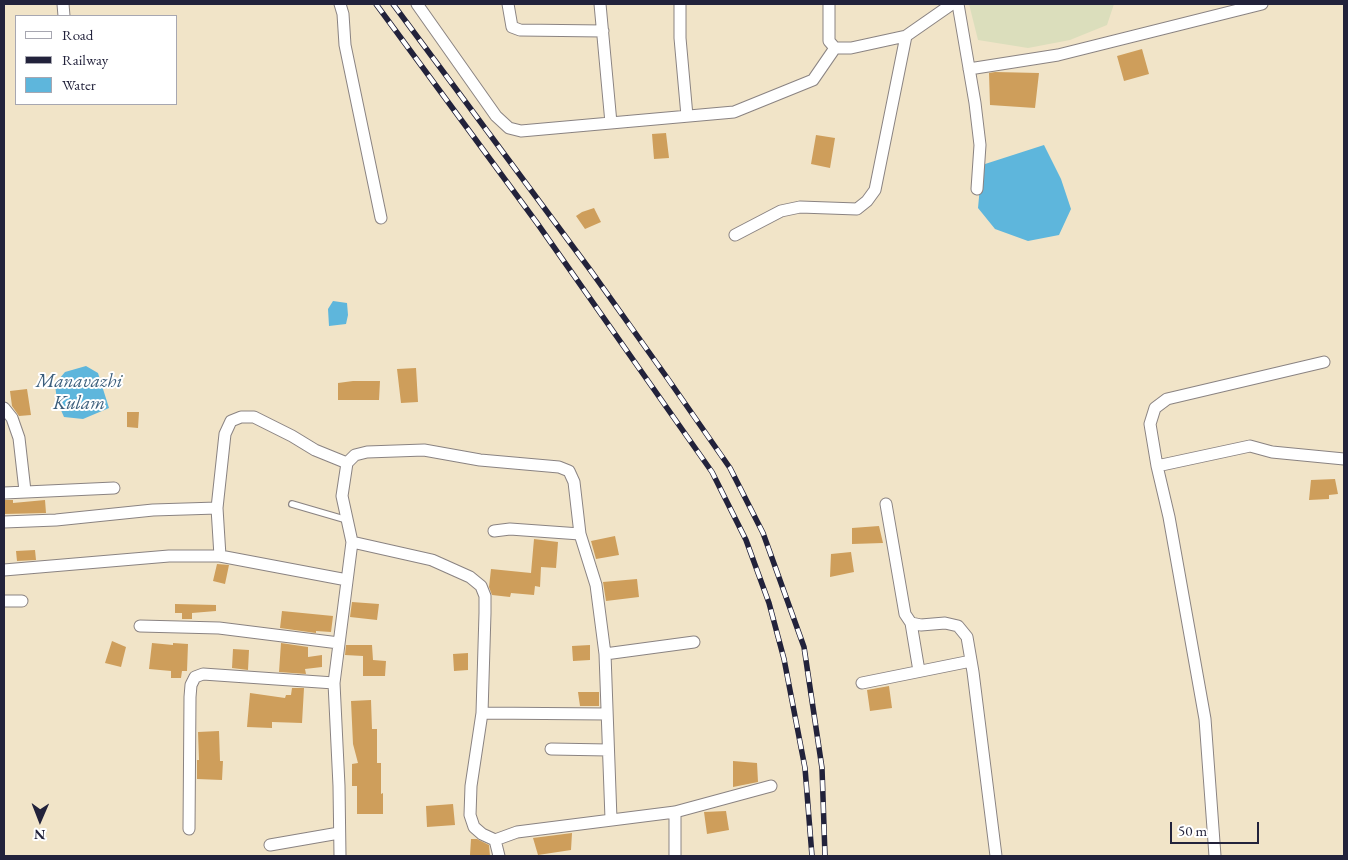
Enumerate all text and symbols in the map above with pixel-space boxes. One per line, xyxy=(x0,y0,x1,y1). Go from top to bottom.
legend xyxy=(15,15,178,105)
text: Road xyxy=(62,25,93,44)
text: Railway xyxy=(62,50,108,69)
text: Water xyxy=(62,75,96,94)
water label: Manavazhi Kulam xyxy=(36,371,122,415)
north arrow xyxy=(15,795,65,845)
scale bar xyxy=(1173,812,1262,844)
text: 50 m xyxy=(1178,821,1207,840)
text: N xyxy=(34,826,46,844)

